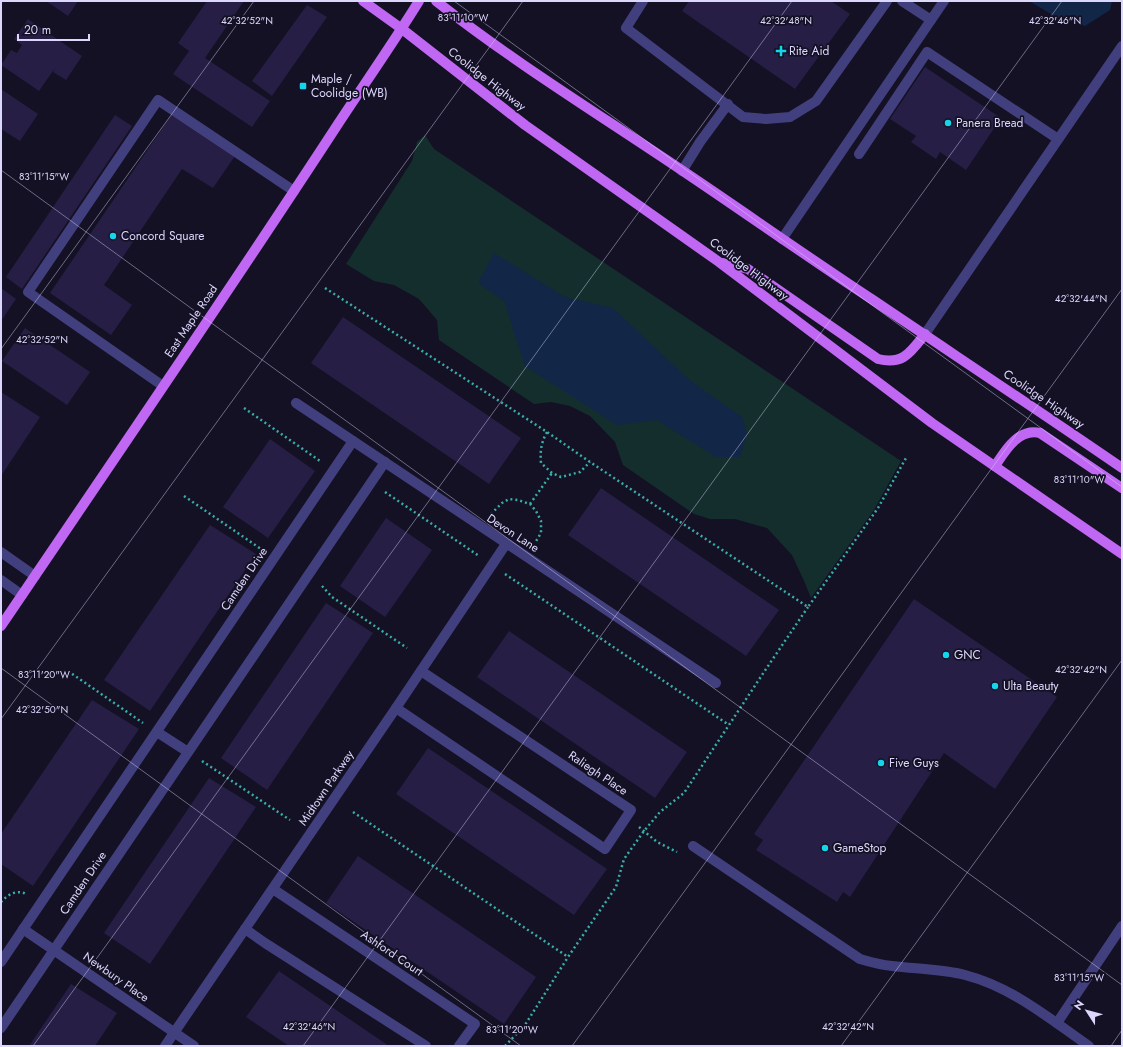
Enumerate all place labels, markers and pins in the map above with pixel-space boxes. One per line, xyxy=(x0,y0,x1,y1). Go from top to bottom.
place label: Rite Aid xyxy=(789,42,829,60)
marker: Rite Aid xyxy=(776,46,786,56)
place label: Maple / Coolidge (WB) xyxy=(311,70,388,102)
marker: Maple / Coolidge (WB) xyxy=(298,81,308,91)
place label: Panera Bread xyxy=(956,114,1023,132)
marker: Panera Bread xyxy=(943,118,953,128)
place label: Concord Square xyxy=(121,227,205,245)
marker: Concord Square xyxy=(108,231,118,241)
place label: GNC xyxy=(954,646,981,664)
marker: GNC xyxy=(941,650,951,660)
place label: Ulta Beauty xyxy=(1003,677,1059,695)
marker: Ulta Beauty xyxy=(990,681,1000,691)
place label: Five Guys xyxy=(889,754,939,772)
marker: Five Guys xyxy=(876,758,886,768)
place label: GameStop xyxy=(833,839,887,857)
marker: GameStop xyxy=(820,843,830,853)

